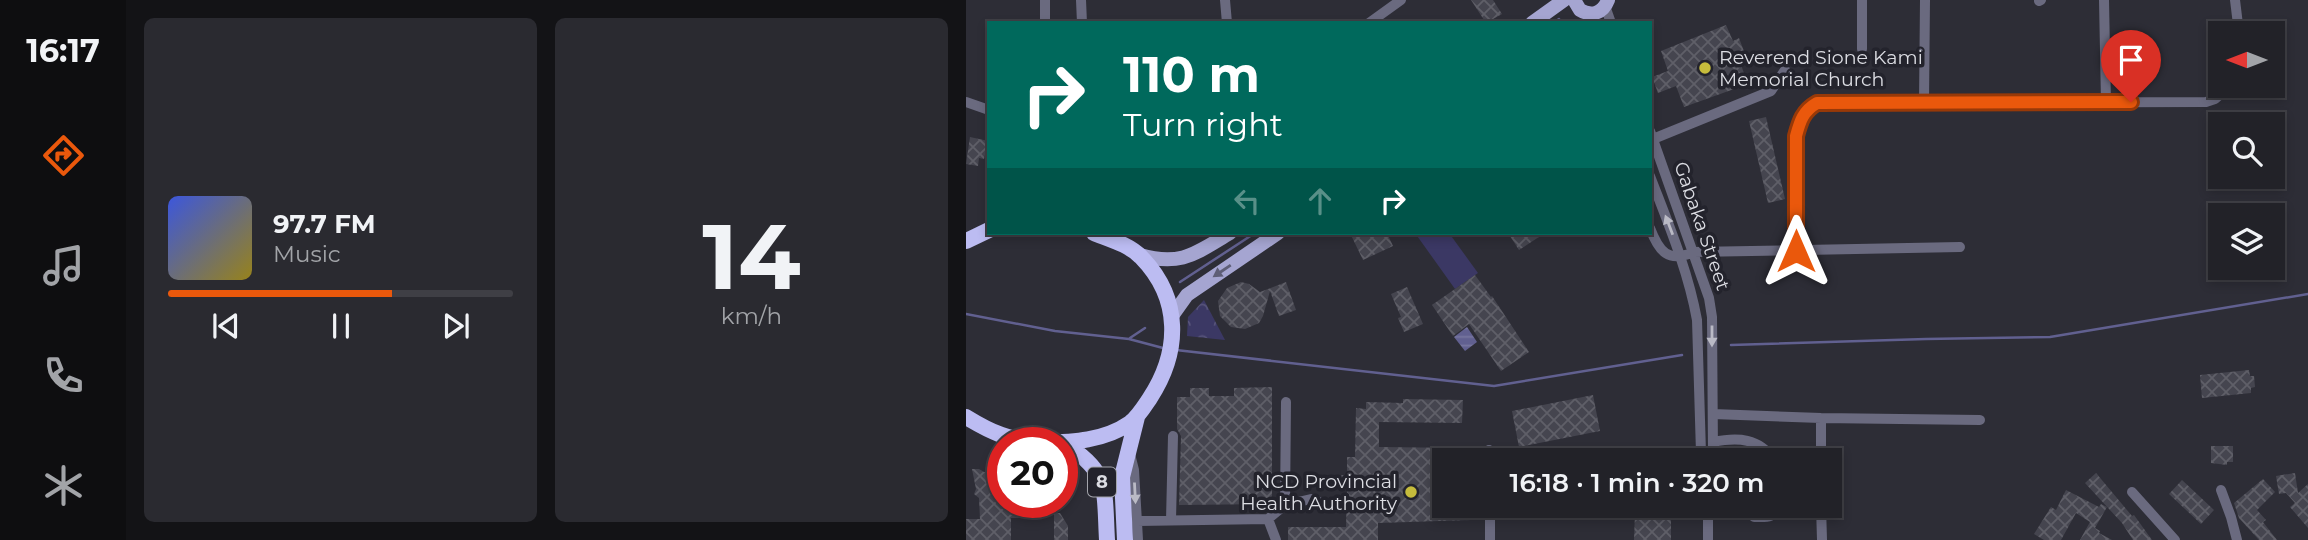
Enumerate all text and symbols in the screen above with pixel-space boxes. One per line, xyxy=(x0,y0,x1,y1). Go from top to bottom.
north arrow xyxy=(2208,21,2286,98)
map controls xyxy=(2208,21,2285,280)
pin xyxy=(2101,30,2161,102)
text: 16:17 xyxy=(26,31,100,70)
icon: arrive xyxy=(2112,41,2150,79)
text: 110 m xyxy=(1123,45,1260,104)
place label: Reverend Sione Kami Memorial Church xyxy=(1719,46,1923,91)
icon: right xyxy=(1008,49,1099,140)
marker: Reverend Sione Kami Memorial Church xyxy=(1697,60,1713,76)
text: Turn right xyxy=(1123,105,1283,144)
button: search xyxy=(2208,112,2285,189)
icon: directions xyxy=(39,131,88,180)
street label: Gabaka Street xyxy=(1669,159,1735,294)
icon: left xyxy=(1228,182,1266,220)
icon: ahead xyxy=(1301,182,1339,220)
icon: right xyxy=(1374,182,1412,220)
text: 14 xyxy=(702,201,801,312)
button: layers xyxy=(2208,203,2285,280)
text: 97.7 FM xyxy=(273,208,376,240)
position arrow xyxy=(1759,214,1833,288)
one-way arrow xyxy=(1663,215,1674,236)
text: Music xyxy=(273,240,341,268)
icon: music xyxy=(39,241,88,290)
one-way arrow xyxy=(1213,264,1231,278)
text: km/h xyxy=(721,302,782,330)
icon: previous xyxy=(207,307,245,345)
icon: pause xyxy=(322,307,360,345)
icon: next xyxy=(437,307,475,345)
one-way arrow xyxy=(1706,325,1718,347)
icon: phone xyxy=(39,351,88,400)
speed limit sign: 20 xyxy=(987,427,1078,518)
icon: climate xyxy=(39,461,88,510)
text: 16:18 · 1 min · 320 m xyxy=(1510,467,1764,499)
road number: 8 xyxy=(1088,468,1116,496)
place label: NCD Provincial Health Authority xyxy=(1240,470,1398,515)
one-way arrow xyxy=(1130,483,1141,505)
marker: NCD Provincial Health Authority xyxy=(1403,484,1419,500)

